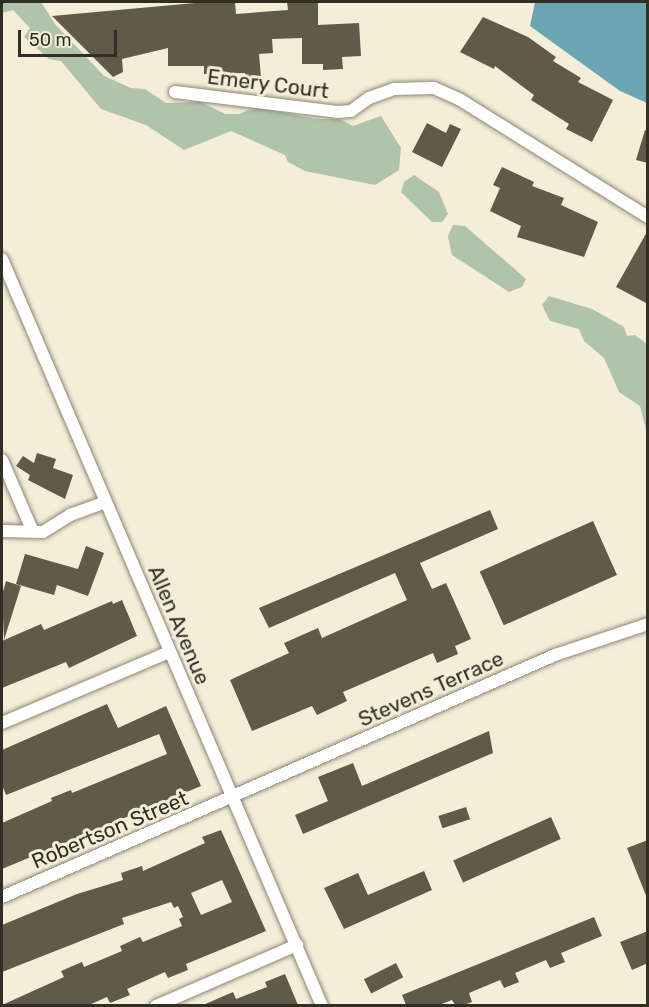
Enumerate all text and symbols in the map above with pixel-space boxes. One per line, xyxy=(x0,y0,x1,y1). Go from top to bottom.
scale bar xyxy=(21,18,120,56)
text: 50 m xyxy=(29,29,72,51)
street label: Emery Court xyxy=(206,64,330,104)
street label: Allen Avenue xyxy=(143,561,215,689)
street label: Stevens Terrace xyxy=(354,646,508,732)
street label: Robertson Street xyxy=(28,786,192,874)

